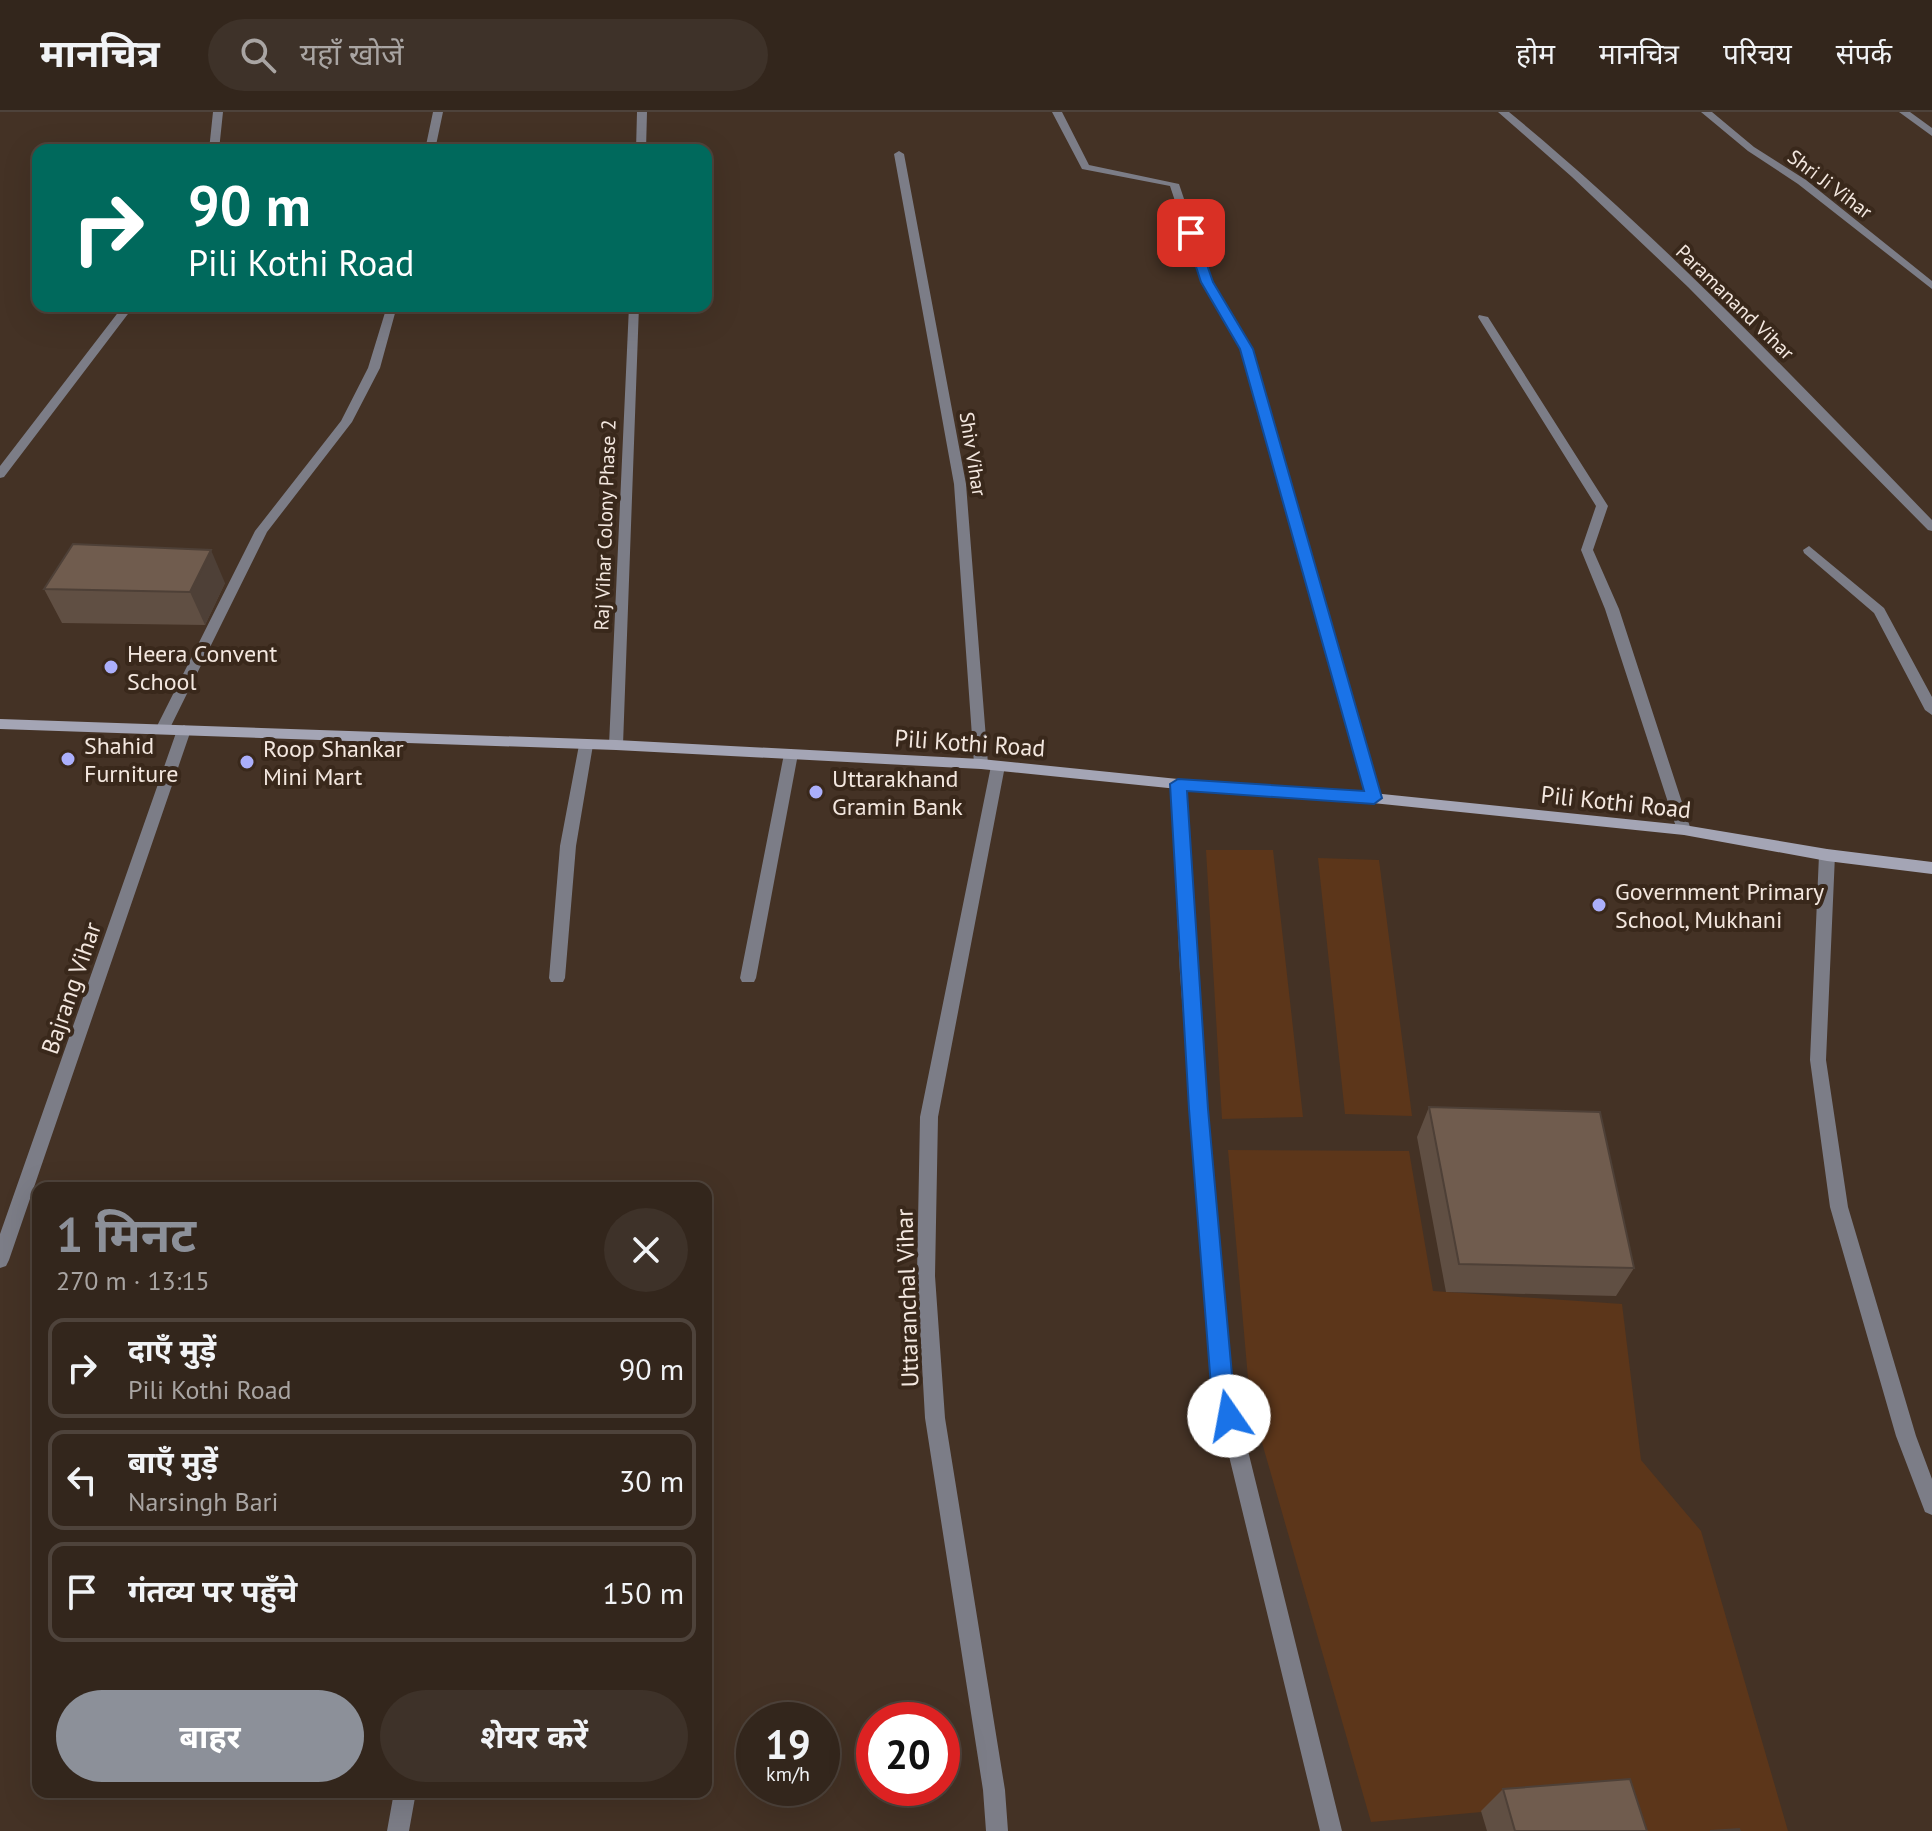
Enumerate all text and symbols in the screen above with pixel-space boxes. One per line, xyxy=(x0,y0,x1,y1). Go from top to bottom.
search box xyxy=(208,19,768,91)
text: मानचित्र xyxy=(40,28,160,77)
icon: search xyxy=(236,33,280,77)
text: यहाँ खोजें xyxy=(300,34,403,73)
text: होम xyxy=(1516,35,1555,72)
text: मानचित्र xyxy=(1599,35,1679,72)
text: परिचय xyxy=(1723,35,1792,72)
text: संपर्क xyxy=(1836,35,1892,72)
street label: Shri Ji Vihar xyxy=(1782,144,1878,224)
text: 90 m xyxy=(188,169,311,241)
icon: right xyxy=(56,176,160,280)
pin xyxy=(1157,199,1225,267)
icon: arrive xyxy=(1169,211,1213,255)
text: Pili Kothi Road xyxy=(188,239,414,286)
street label: Paramanand Vihar xyxy=(1670,239,1800,365)
street label: Shiv Vihar xyxy=(954,410,993,498)
street label: Raj Vihar Colony Phase 2 xyxy=(588,419,622,631)
place label: Heera Convent School xyxy=(127,638,277,697)
marker: Heera Convent School xyxy=(102,658,120,676)
street label: Pili Kothi Road xyxy=(894,722,1046,764)
place label: Shahid Furniture xyxy=(84,730,179,789)
place label: Roop Shankar Mini Mart xyxy=(263,733,404,792)
marker: Shahid Furniture xyxy=(59,750,77,768)
marker: Roop Shankar Mini Mart xyxy=(238,753,256,771)
place label: Uttarakhand Gramin Bank xyxy=(832,763,963,822)
street label: Pili Kothi Road xyxy=(1539,779,1693,825)
marker: Uttarakhand Gramin Bank xyxy=(807,783,825,801)
place label: Government Primary School, Mukhani xyxy=(1615,876,1824,935)
marker: Government Primary School, Mukhani xyxy=(1590,896,1608,914)
street label: Bajrang Vihar xyxy=(34,918,108,1058)
text: 1 मिनट xyxy=(56,1203,196,1265)
button: close xyxy=(604,1208,688,1292)
street label: Uttaranchal Vihar xyxy=(888,1208,926,1388)
text: 270 m · 13:15 xyxy=(56,1264,210,1297)
text: दाएँ मुड़ें xyxy=(128,1330,216,1369)
icon: right xyxy=(60,1346,104,1390)
text: 90 m xyxy=(619,1349,684,1388)
text: Pili Kothi Road xyxy=(128,1373,292,1406)
position arrow xyxy=(1187,1374,1271,1458)
text: बाएँ मुड़ें xyxy=(128,1442,218,1481)
icon: left xyxy=(60,1458,104,1502)
text: 30 m xyxy=(619,1461,684,1500)
text: Narsingh Bari xyxy=(128,1485,278,1518)
icon: arrive xyxy=(60,1570,104,1614)
text: गंतव्य पर पहुँचे xyxy=(128,1571,297,1610)
text: 150 m xyxy=(603,1573,684,1612)
button: बाहर xyxy=(56,1690,364,1782)
button: शेयर करें xyxy=(380,1690,688,1782)
speed limit sign: 20 xyxy=(856,1702,960,1806)
text: 19 xyxy=(765,1718,811,1770)
text: km/h xyxy=(766,1761,810,1787)

